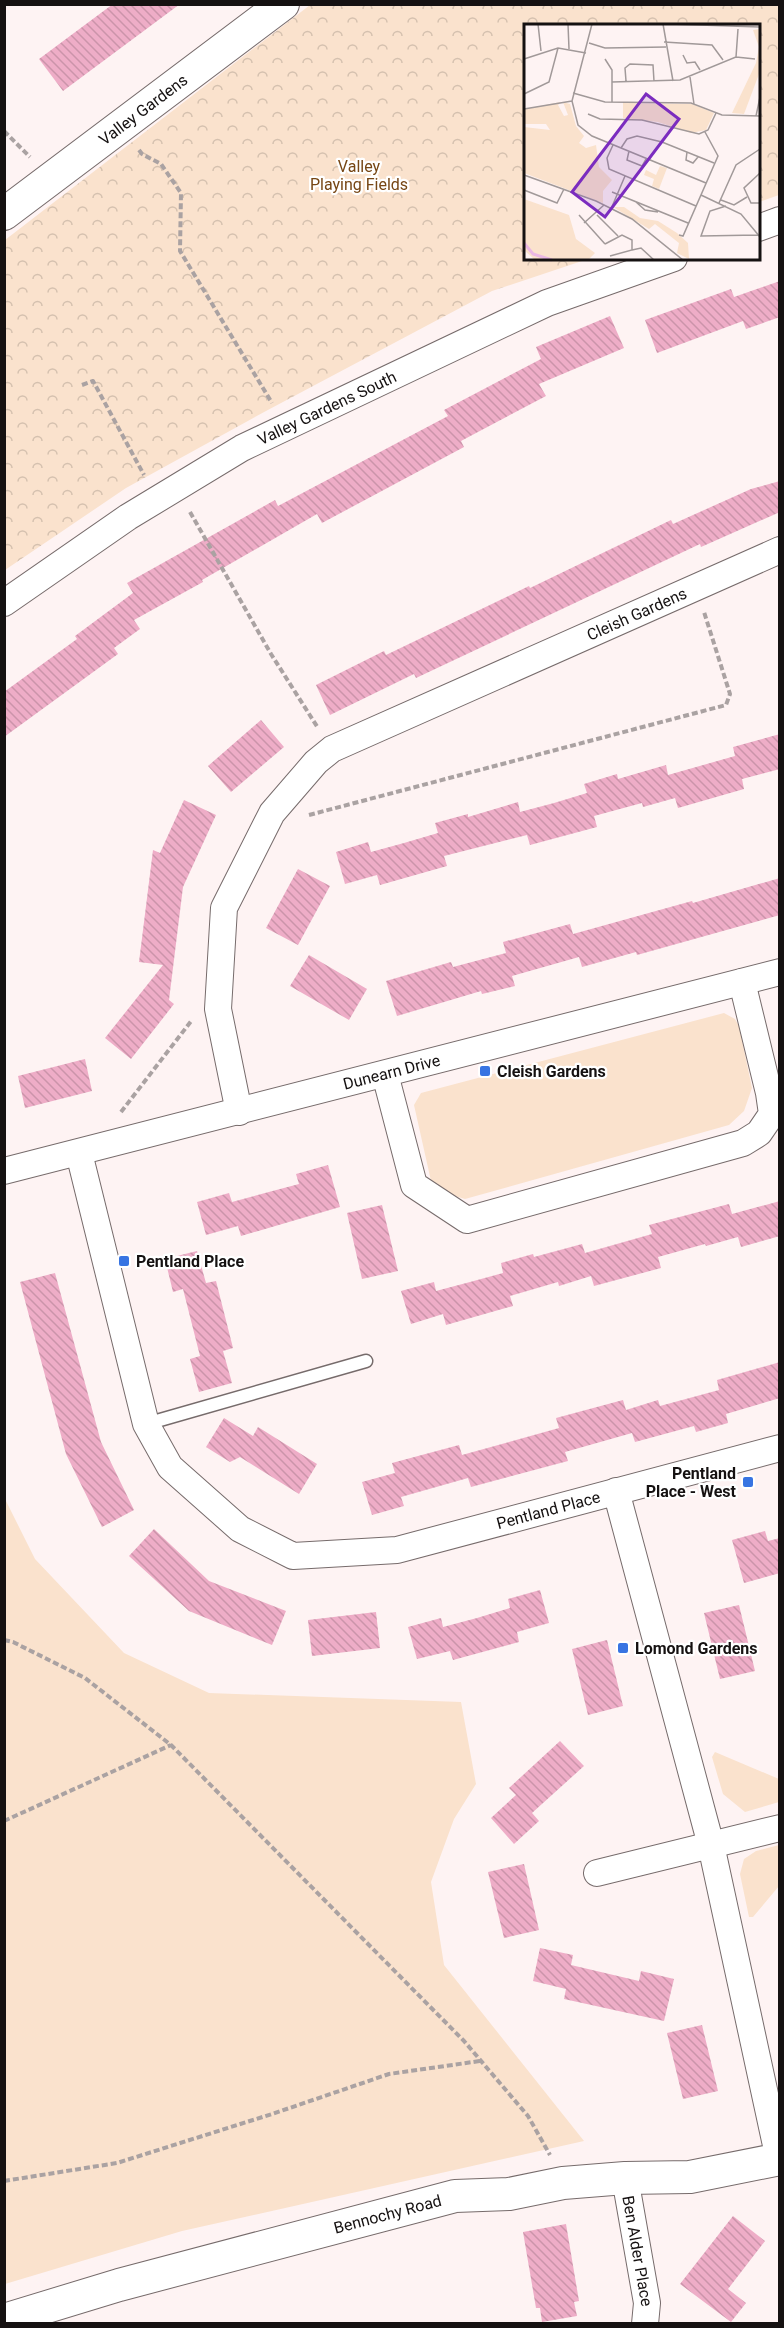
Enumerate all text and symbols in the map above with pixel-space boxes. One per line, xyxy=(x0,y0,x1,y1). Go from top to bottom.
inset map xyxy=(524,24,760,260)
street label: Valley Gardens xyxy=(95,70,191,149)
park label: Valley Playing Fields xyxy=(310,157,408,194)
street label: Valley Gardens South xyxy=(255,367,399,449)
street label: Cleish Gardens xyxy=(584,584,690,645)
street label: Dunearn Drive xyxy=(341,1051,442,1094)
place label: Cleish Gardens xyxy=(497,1062,606,1081)
marker: Cleish Gardens xyxy=(478,1064,492,1078)
place label: Pentland Place xyxy=(136,1252,244,1271)
marker: Pentland Place xyxy=(117,1254,131,1268)
place label: Pentland Place - West xyxy=(646,1464,737,1501)
marker: Pentland Place - West xyxy=(741,1475,755,1489)
street label: Pentland Place xyxy=(494,1487,602,1533)
place label: Lomond Gardens xyxy=(635,1639,758,1658)
marker: Lomond Gardens xyxy=(616,1641,630,1655)
street label: Bennochy Road xyxy=(332,2191,444,2238)
street label: Ben Alder Place xyxy=(618,2194,656,2308)

